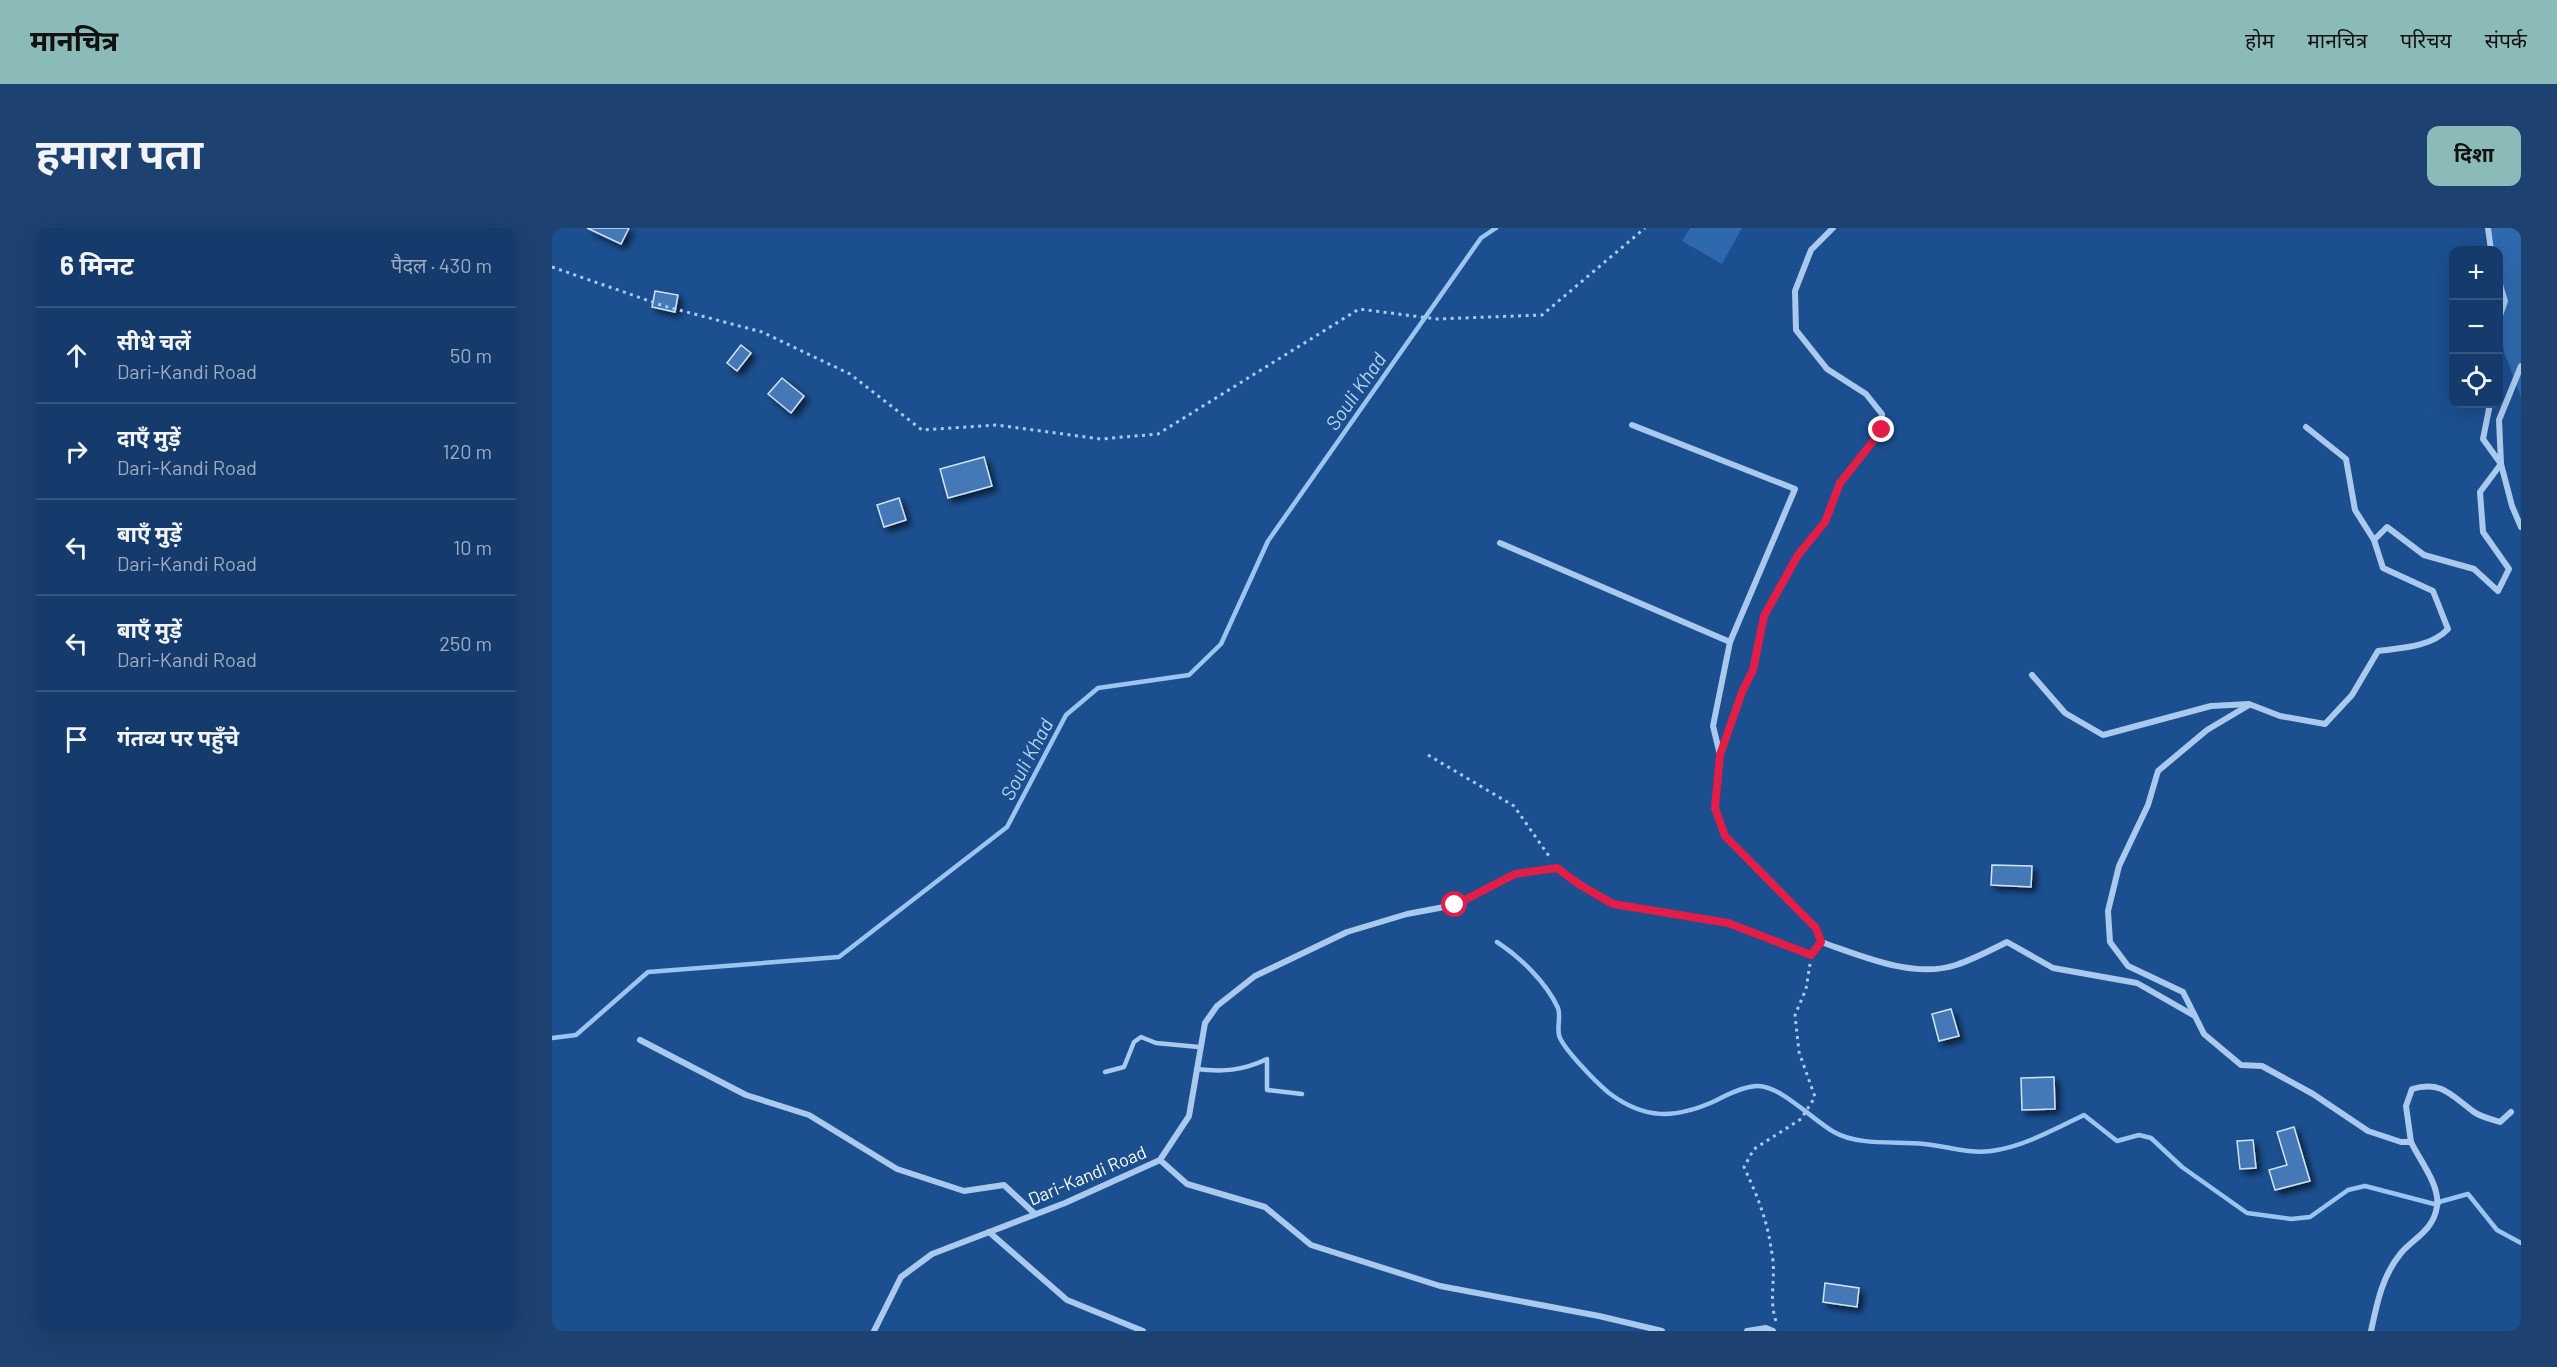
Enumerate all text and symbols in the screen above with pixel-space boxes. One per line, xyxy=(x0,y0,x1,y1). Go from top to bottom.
text: मानचित्र xyxy=(30,23,118,57)
text: होम xyxy=(2245,27,2274,52)
text: मानचित्र xyxy=(2307,27,2367,52)
text: परिचय xyxy=(2400,27,2452,52)
text: संपर्क xyxy=(2485,27,2527,52)
button: दिशा xyxy=(2427,126,2521,186)
text: हमारा पता xyxy=(36,127,203,177)
map controls xyxy=(2449,246,2503,408)
button: + xyxy=(2449,246,2503,300)
text: 6 मिनट xyxy=(60,249,134,280)
text: पैदल · 430 m xyxy=(391,253,492,277)
button: − xyxy=(2449,300,2503,354)
text: सीधे चलें xyxy=(117,328,191,354)
icon: ahead xyxy=(60,339,93,372)
text: 50 m xyxy=(450,343,492,367)
water label: Souli Khad xyxy=(1320,347,1391,434)
button: locate xyxy=(2449,354,2503,408)
text: Dari-Kandi Road xyxy=(117,359,257,383)
route end xyxy=(1868,416,1894,442)
text: दाएँ मुड़ें xyxy=(117,424,180,450)
icon: right xyxy=(60,435,93,468)
text: 120 m xyxy=(442,439,492,463)
text: Dari-Kandi Road xyxy=(117,455,257,479)
text: बाएँ मुड़ें xyxy=(117,520,182,546)
icon: left xyxy=(60,531,93,564)
text: 10 m xyxy=(453,535,492,559)
text: Dari-Kandi Road xyxy=(117,551,257,575)
text: बाएँ मुड़ें xyxy=(117,616,182,642)
icon: left xyxy=(60,627,93,660)
text: 250 m xyxy=(439,631,492,655)
text: Dari-Kandi Road xyxy=(117,647,257,671)
water label: Souli Khad xyxy=(994,714,1058,804)
icon: arrive xyxy=(60,723,93,756)
text: गंतव्य पर पहुँचे xyxy=(117,724,239,750)
route start xyxy=(1441,891,1467,917)
street label: Dari-Kandi Road xyxy=(1025,1140,1149,1210)

